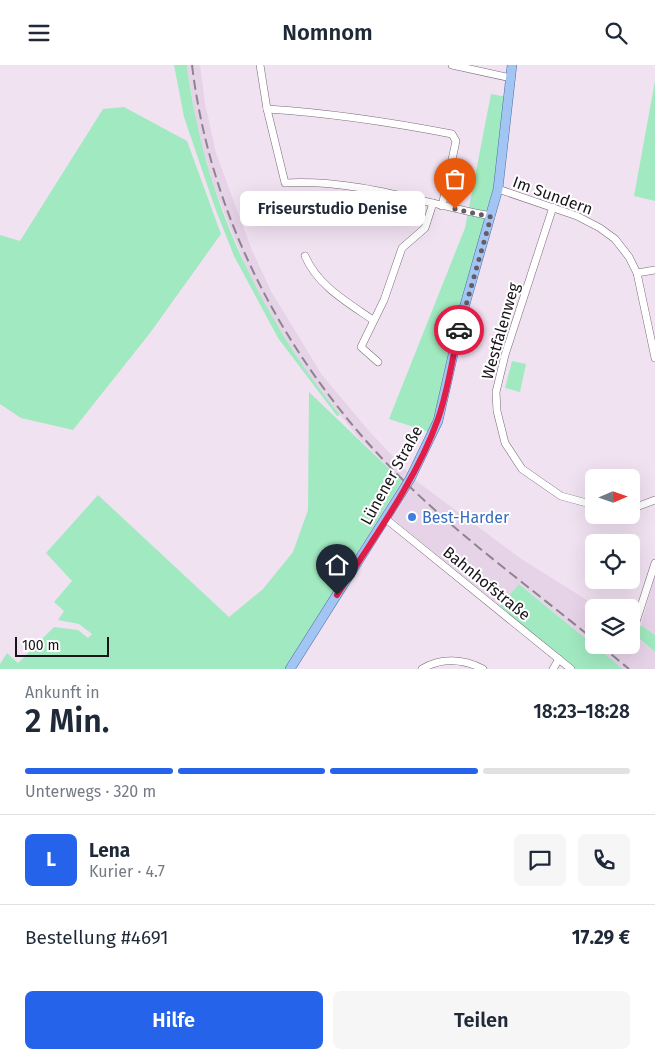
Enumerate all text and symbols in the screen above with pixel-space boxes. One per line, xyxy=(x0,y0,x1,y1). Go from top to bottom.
icon: menu xyxy=(25,19,53,47)
text: Nomnom xyxy=(282,19,373,46)
icon: search xyxy=(602,19,630,47)
pin xyxy=(434,158,476,209)
icon: bag xyxy=(441,165,469,193)
street label: Im Sundern xyxy=(510,172,596,219)
callout: Friseurstudio Denise xyxy=(240,191,425,227)
text: Friseurstudio Denise xyxy=(258,199,407,218)
street label: Westfalenweg xyxy=(478,280,524,382)
courier xyxy=(434,305,484,355)
icon: car xyxy=(445,316,473,344)
street label: Lünener Straße xyxy=(356,422,427,528)
north arrow xyxy=(585,469,640,524)
map controls xyxy=(585,469,640,654)
place label: Best-Harder xyxy=(422,508,510,527)
marker: Best-Harder xyxy=(406,511,418,523)
button: locate xyxy=(585,534,640,589)
street label: Bahnhofstraße xyxy=(439,542,534,624)
pin xyxy=(316,544,358,595)
icon: home xyxy=(323,551,351,579)
button: layers xyxy=(585,599,640,654)
scale bar xyxy=(15,634,109,657)
text: 100 m xyxy=(22,637,59,654)
text: Ankunft in xyxy=(25,683,100,702)
text: 18:23–18:28 xyxy=(533,700,630,723)
text: 2 Min. xyxy=(25,702,110,740)
text: Unterwegs · 320 m xyxy=(25,782,156,801)
button: chat xyxy=(514,834,566,886)
button: phone xyxy=(578,834,630,886)
text: Lena xyxy=(89,839,130,862)
text: L xyxy=(46,848,56,871)
text: Kurier · 4.7 xyxy=(89,862,165,881)
text: Bestellung #4691 xyxy=(25,926,169,949)
text: 17.29 € xyxy=(572,926,630,949)
button: Hilfe xyxy=(25,991,323,1049)
button: Teilen xyxy=(333,991,630,1049)

